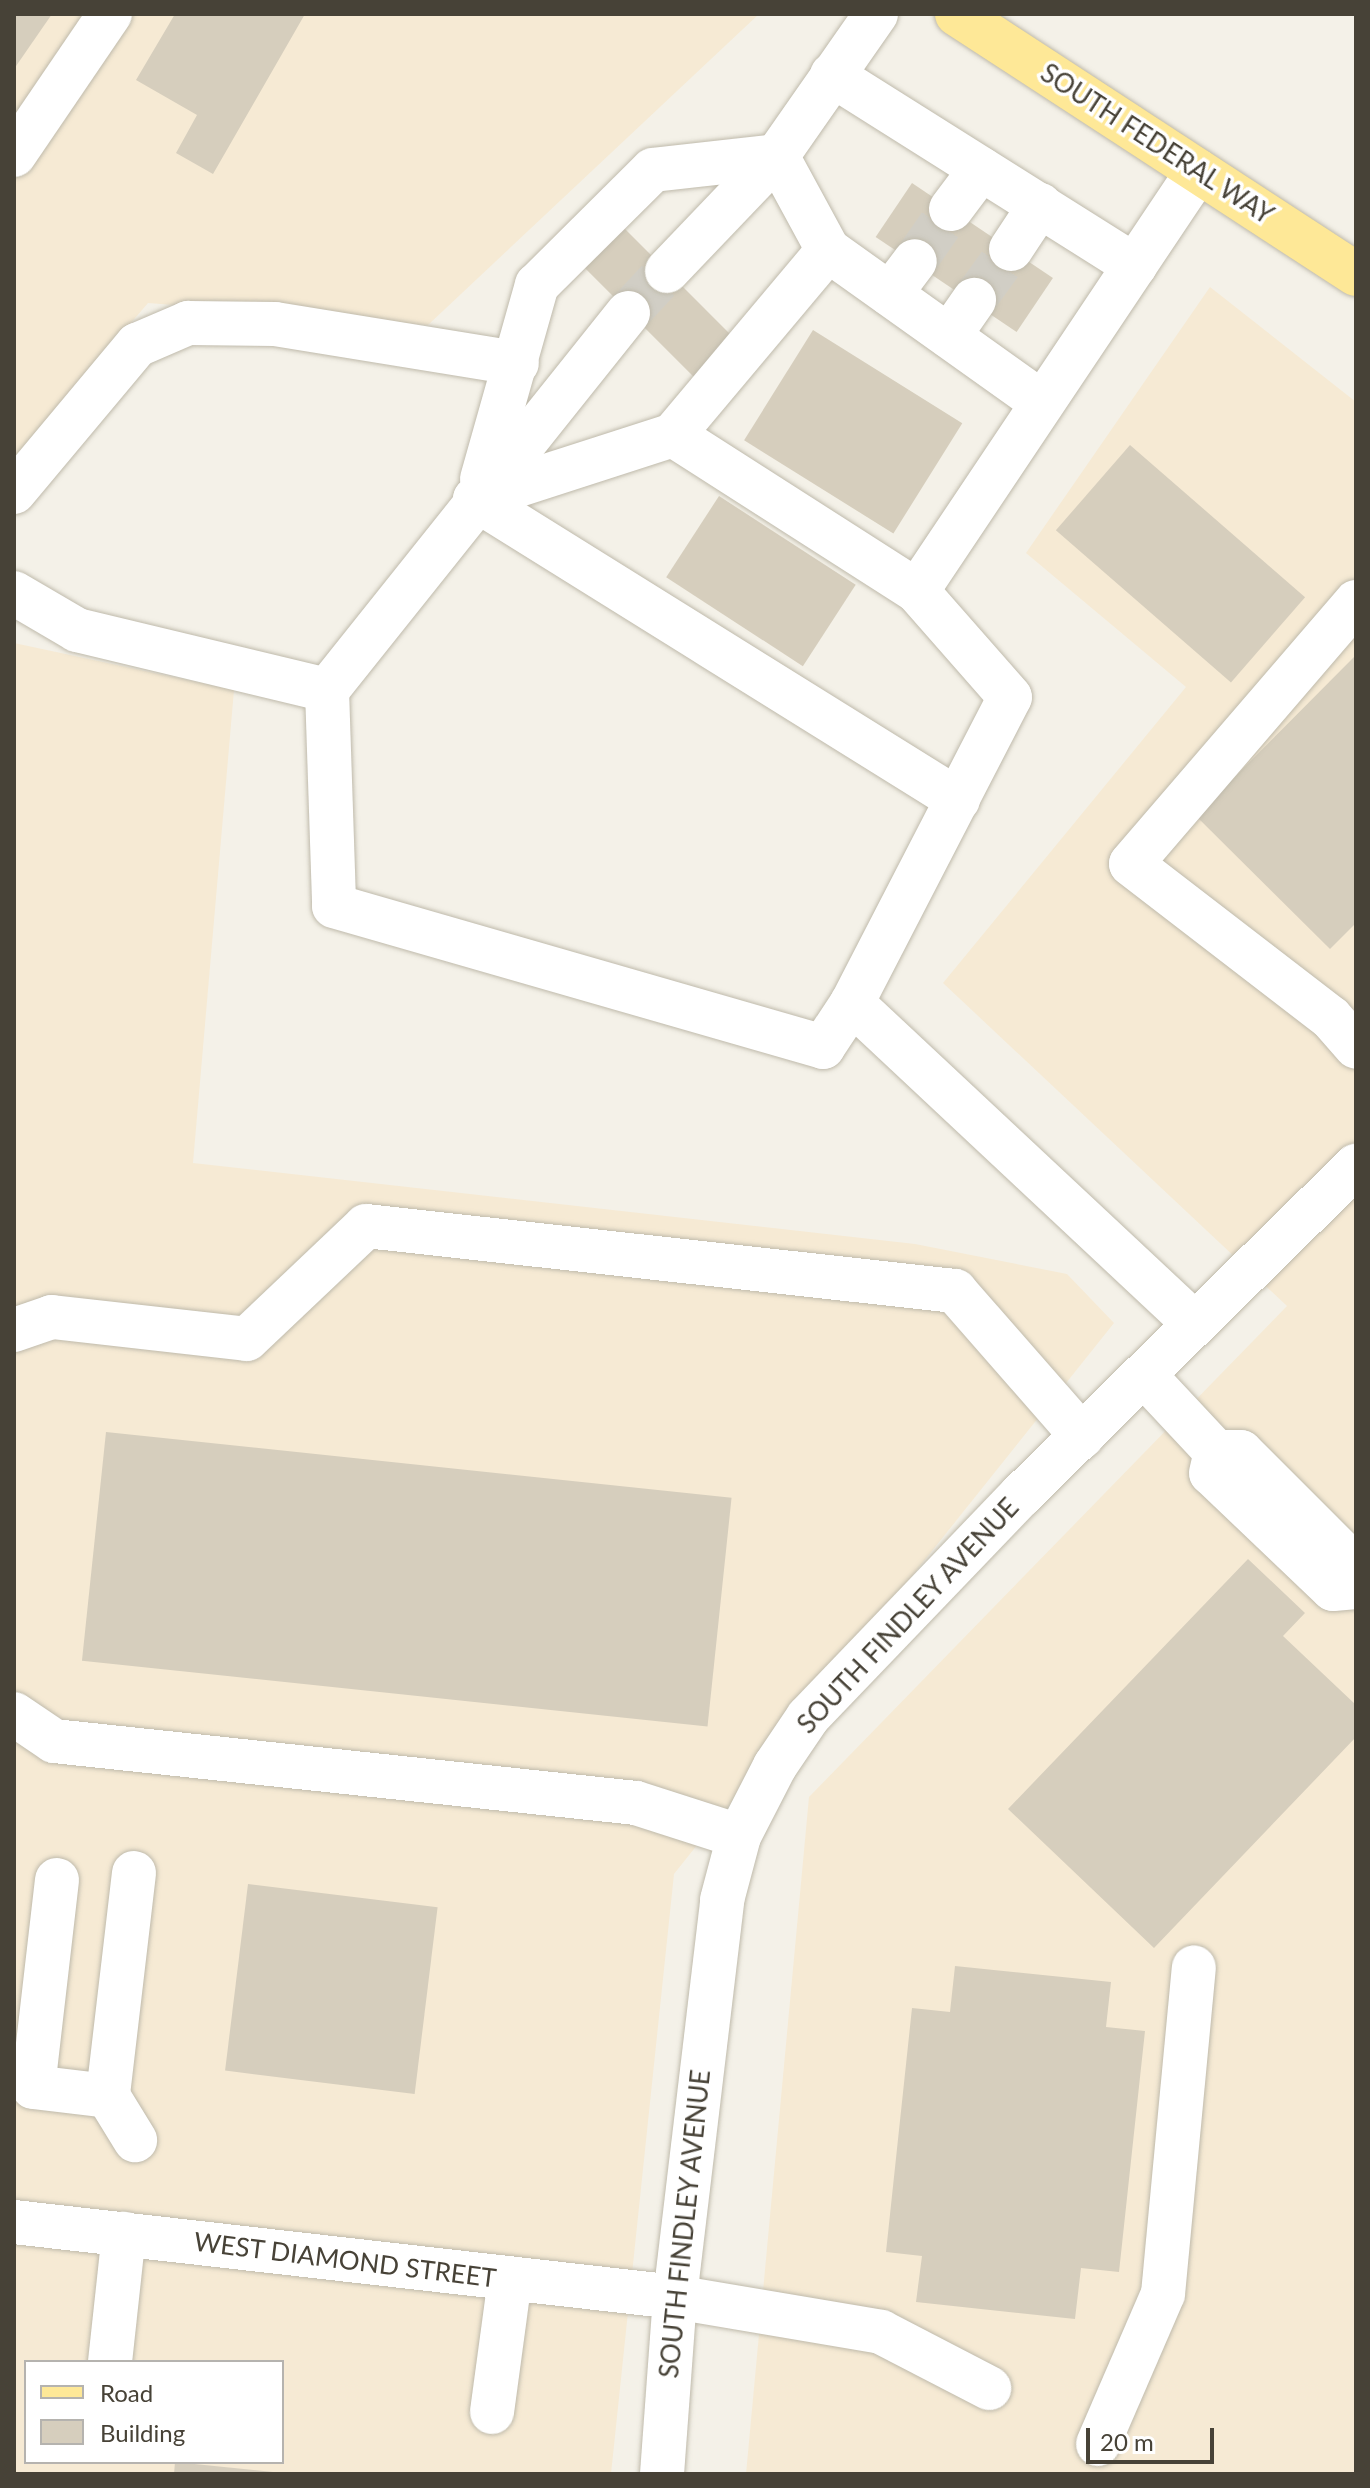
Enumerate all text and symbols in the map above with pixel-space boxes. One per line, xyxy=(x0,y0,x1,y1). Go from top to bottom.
street label: SOUTH FEDERAL WAY xyxy=(1034,57,1280,231)
street label: SOUTH FINDLEY AVENUE xyxy=(790,1491,1026,1741)
street label: SOUTH FINDLEY AVENUE xyxy=(653,2067,717,2381)
street label: WEST DIAMOND STREET xyxy=(192,2226,498,2294)
legend xyxy=(24,2360,284,2464)
text: Road xyxy=(100,2378,153,2407)
scale bar xyxy=(1090,2412,1218,2462)
text: Building xyxy=(100,2418,185,2447)
text: 20 m xyxy=(1100,2427,1154,2456)

